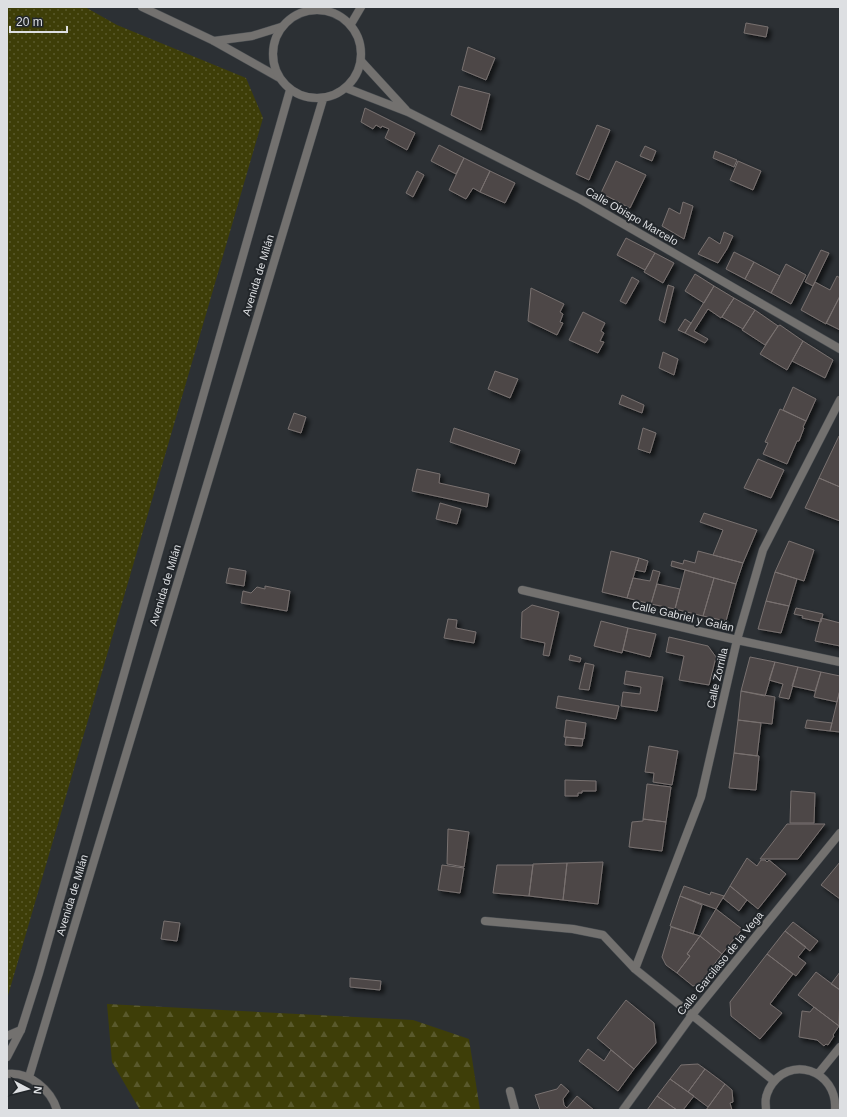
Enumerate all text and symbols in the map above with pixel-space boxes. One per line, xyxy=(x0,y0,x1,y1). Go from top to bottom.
scale bar xyxy=(10,8,67,34)
text: 20 m xyxy=(16,15,43,29)
street label: Calle Obispo Marcelo xyxy=(583,185,681,247)
street label: Avenida de Milán xyxy=(240,233,276,317)
street label: Avenida de Milán xyxy=(147,543,183,627)
street label: Calle Gabriel y Galán xyxy=(631,598,735,634)
street label: Calle Zorrilla xyxy=(704,646,730,709)
street label: Avenida de Milán xyxy=(54,853,90,937)
street label: Calle Garcilaso de la Vega xyxy=(675,908,766,1017)
north arrow xyxy=(8,1069,48,1109)
text: N xyxy=(31,1086,44,1095)

